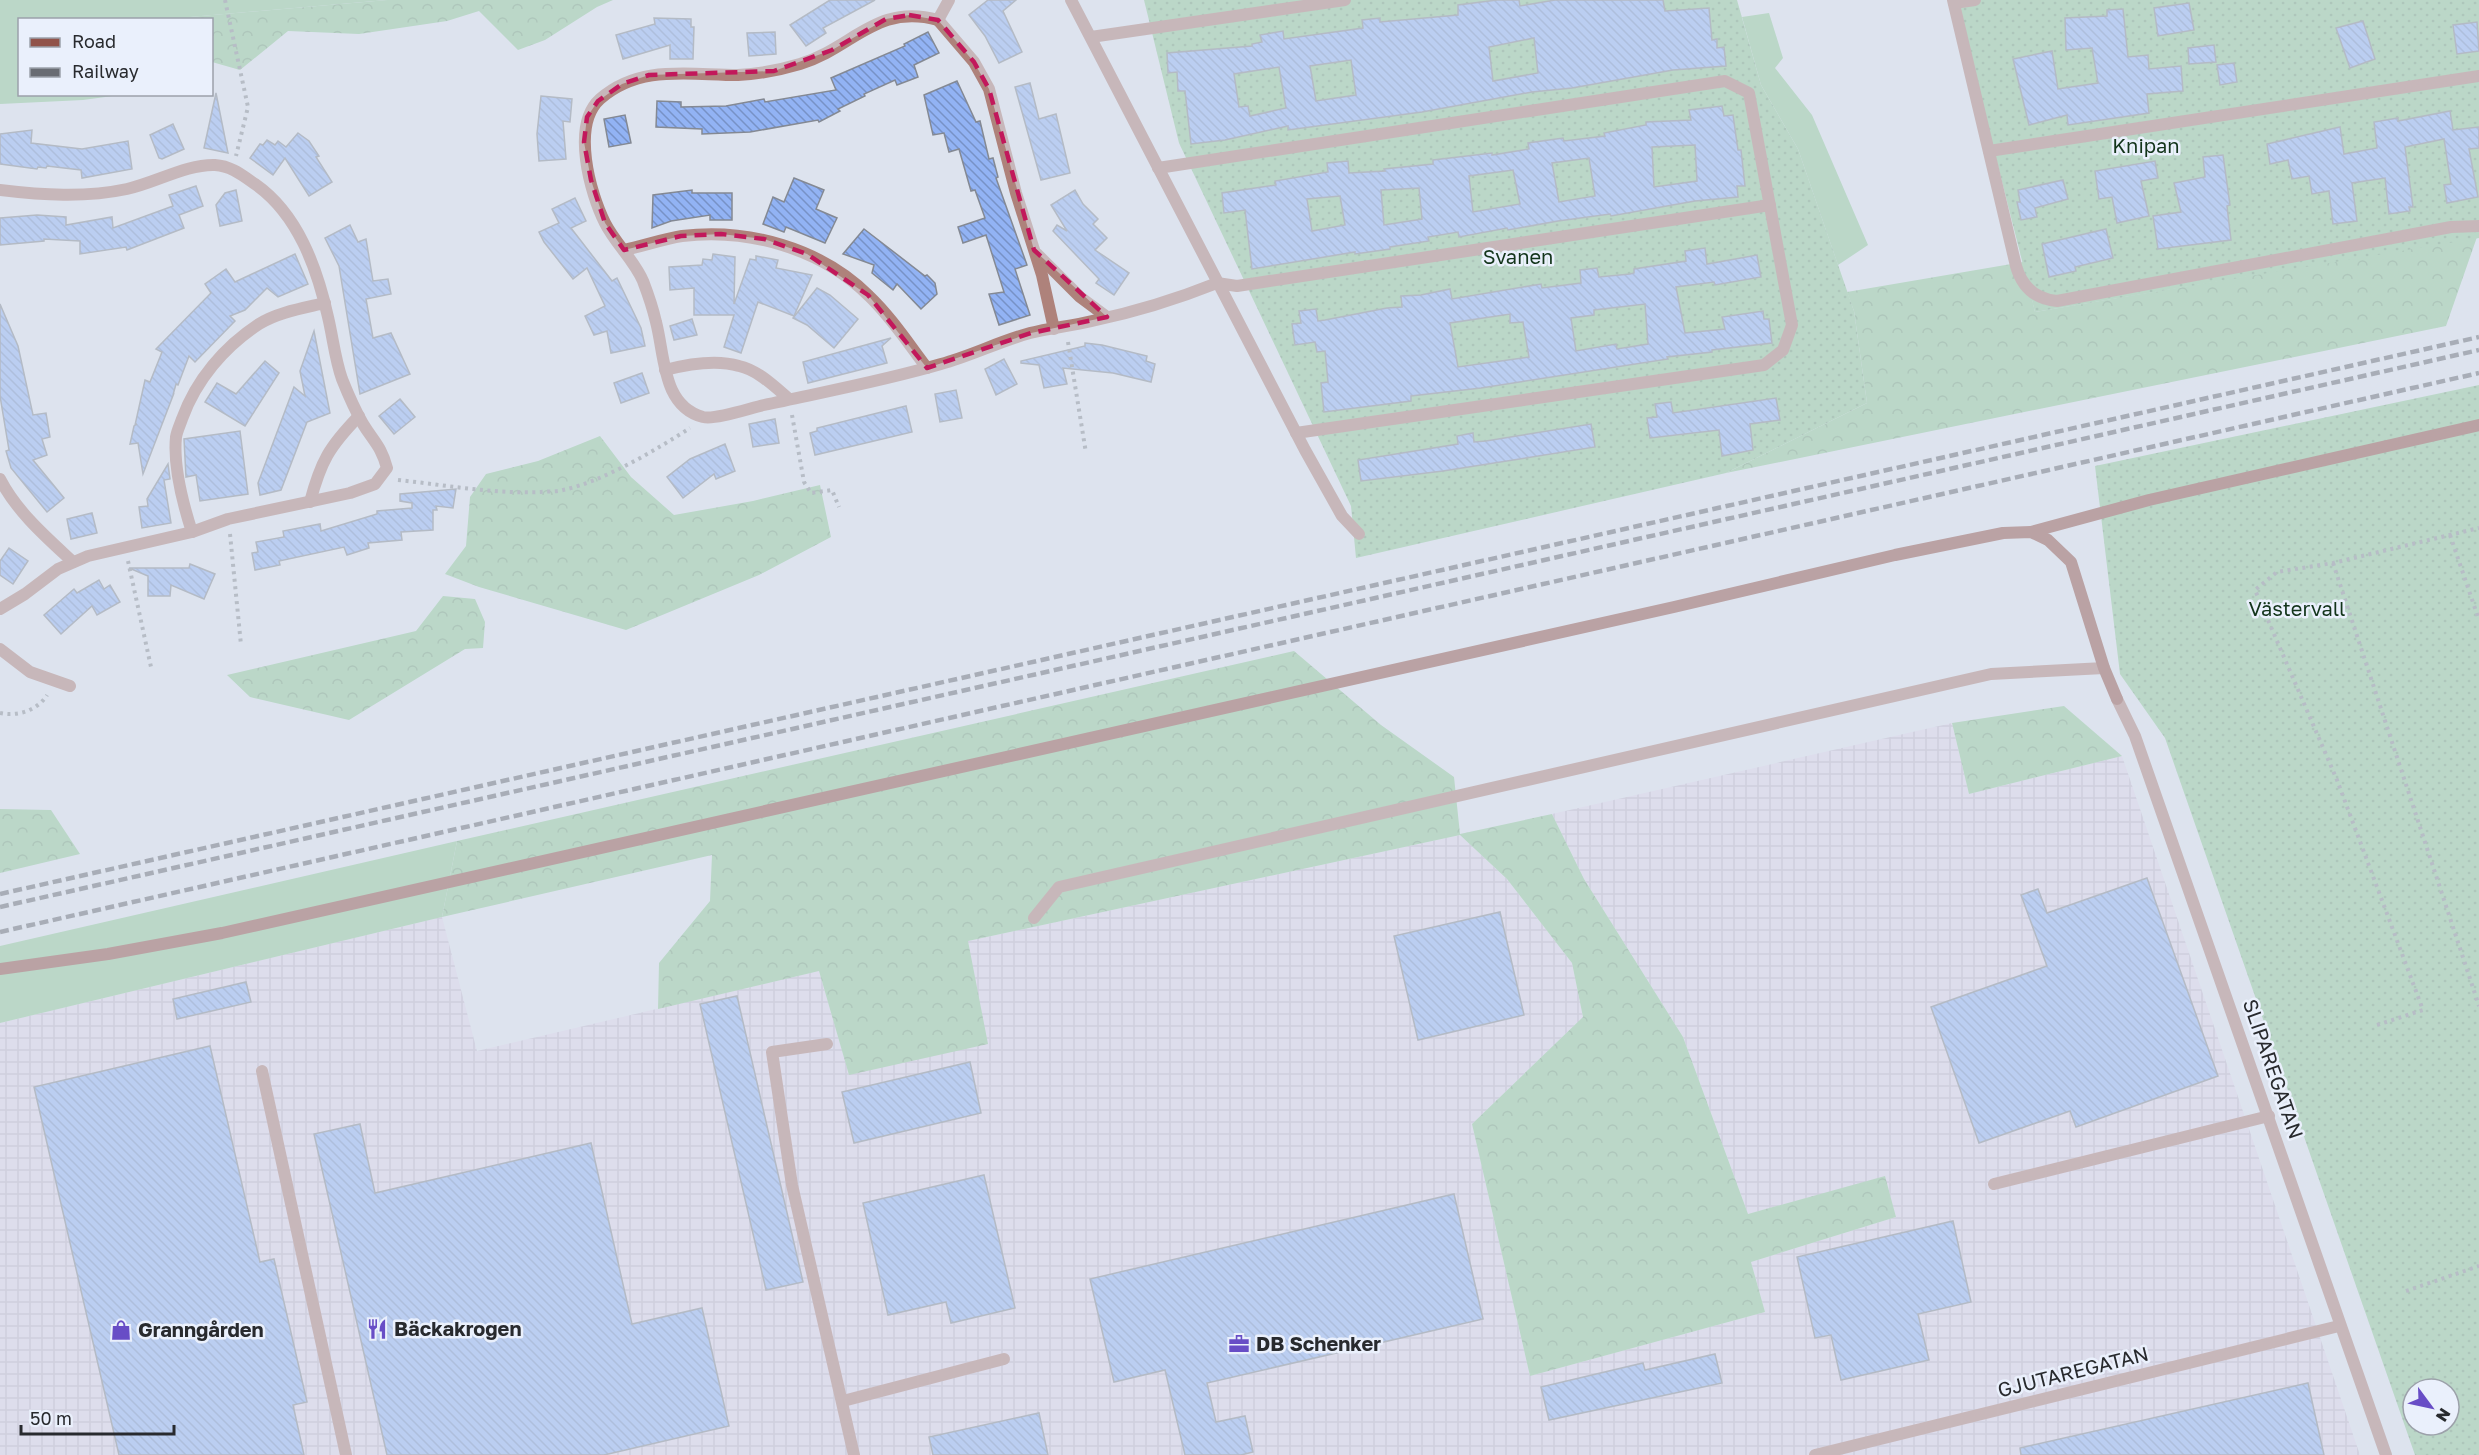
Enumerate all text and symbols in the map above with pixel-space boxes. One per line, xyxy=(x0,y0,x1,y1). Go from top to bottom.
legend xyxy=(18,18,213,96)
text: Road xyxy=(72,30,116,52)
text: Railway xyxy=(72,60,139,82)
park label: Knipan xyxy=(2112,133,2180,157)
park label: Svanen xyxy=(1483,244,1553,268)
park label: Västervall xyxy=(2249,596,2346,620)
street label: SLIPAREGATAN xyxy=(2239,996,2309,1142)
place label: Bäckakrogen xyxy=(394,1316,522,1340)
place label: Granngården xyxy=(138,1317,264,1341)
restaurant icon: Bäckakrogen xyxy=(365,1317,389,1341)
shop icon: Granngården xyxy=(109,1318,133,1342)
place label: DB Schenker xyxy=(1256,1331,1381,1355)
office icon: DB Schenker xyxy=(1227,1332,1251,1356)
street label: GJUTAREGATAN xyxy=(1995,1341,2151,1401)
north arrow xyxy=(2401,1377,2461,1437)
scale bar xyxy=(21,1398,174,1436)
text: N xyxy=(2432,1405,2455,1426)
text: 50 m xyxy=(30,1407,72,1429)

